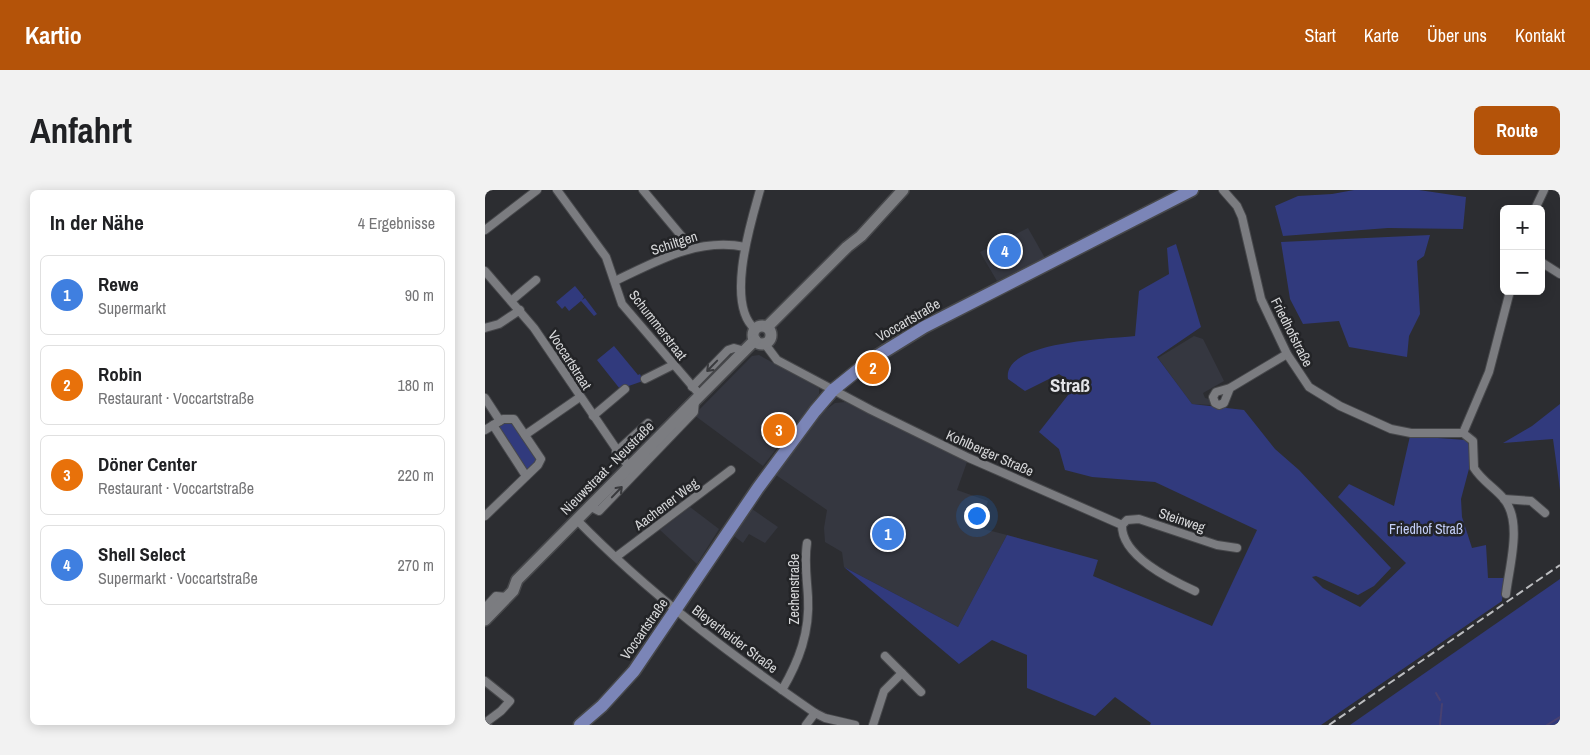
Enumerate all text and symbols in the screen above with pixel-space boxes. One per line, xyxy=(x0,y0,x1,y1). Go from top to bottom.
text: Kartio xyxy=(25,19,82,51)
text: Start xyxy=(1305,23,1336,48)
text: Karte xyxy=(1364,23,1399,48)
text: Über uns xyxy=(1427,23,1487,48)
text: Kontakt xyxy=(1515,23,1565,48)
button: Route xyxy=(1474,106,1560,155)
text: Anfahrt xyxy=(30,107,132,154)
map controls xyxy=(1500,205,1545,295)
button: + xyxy=(1500,205,1545,250)
text: In der Nähe xyxy=(50,208,144,237)
text: 4 Ergebnisse xyxy=(358,212,435,234)
street label: Schiltgen xyxy=(648,227,700,259)
pin: 4 xyxy=(989,232,1021,270)
button: − xyxy=(1500,250,1545,295)
text: Rewe xyxy=(98,271,139,297)
text: 1 xyxy=(63,284,71,306)
text: 90 m xyxy=(405,284,434,306)
street label: Schummerstraat xyxy=(625,286,691,364)
street label: Voccartstraße xyxy=(873,294,943,346)
street label: Friedhofstraße xyxy=(1267,294,1317,370)
text: Supermarkt xyxy=(98,297,166,319)
street label: Voccartstraat xyxy=(544,327,596,393)
pin: 2 xyxy=(857,349,889,387)
one-way arrow xyxy=(706,360,718,373)
text: Robin xyxy=(98,361,142,387)
district label: Straß xyxy=(1050,372,1090,398)
text: 2 xyxy=(63,374,71,396)
text: 180 m xyxy=(398,374,434,396)
text: Restaurant · Voccartstraße xyxy=(98,387,254,409)
pin: 3 xyxy=(763,411,795,449)
street label: Nieuwstraat - Neustraße xyxy=(556,417,658,519)
street label: Kohlberger Straße xyxy=(943,426,1037,480)
text: Döner Center xyxy=(98,451,197,477)
text: 3 xyxy=(63,464,71,486)
text: 220 m xyxy=(398,464,434,486)
street label: Aachener Weg xyxy=(630,474,702,535)
text: Restaurant · Voccartstraße xyxy=(98,477,254,499)
one-way arrow xyxy=(611,486,623,498)
your location xyxy=(964,503,990,529)
street label: Steinweg xyxy=(1156,504,1208,537)
pin: 1 xyxy=(872,515,904,553)
park label: Friedhof Straß xyxy=(1389,520,1463,538)
text: Shell Select xyxy=(98,541,185,567)
text: 4 xyxy=(63,554,71,576)
text: 270 m xyxy=(398,554,434,576)
street label: Zechenstraße xyxy=(785,554,803,624)
text: Supermarkt · Voccartstraße xyxy=(98,567,258,589)
street label: Voccartstraße xyxy=(616,595,672,663)
street label: Bleyerheider Straße xyxy=(689,601,781,677)

